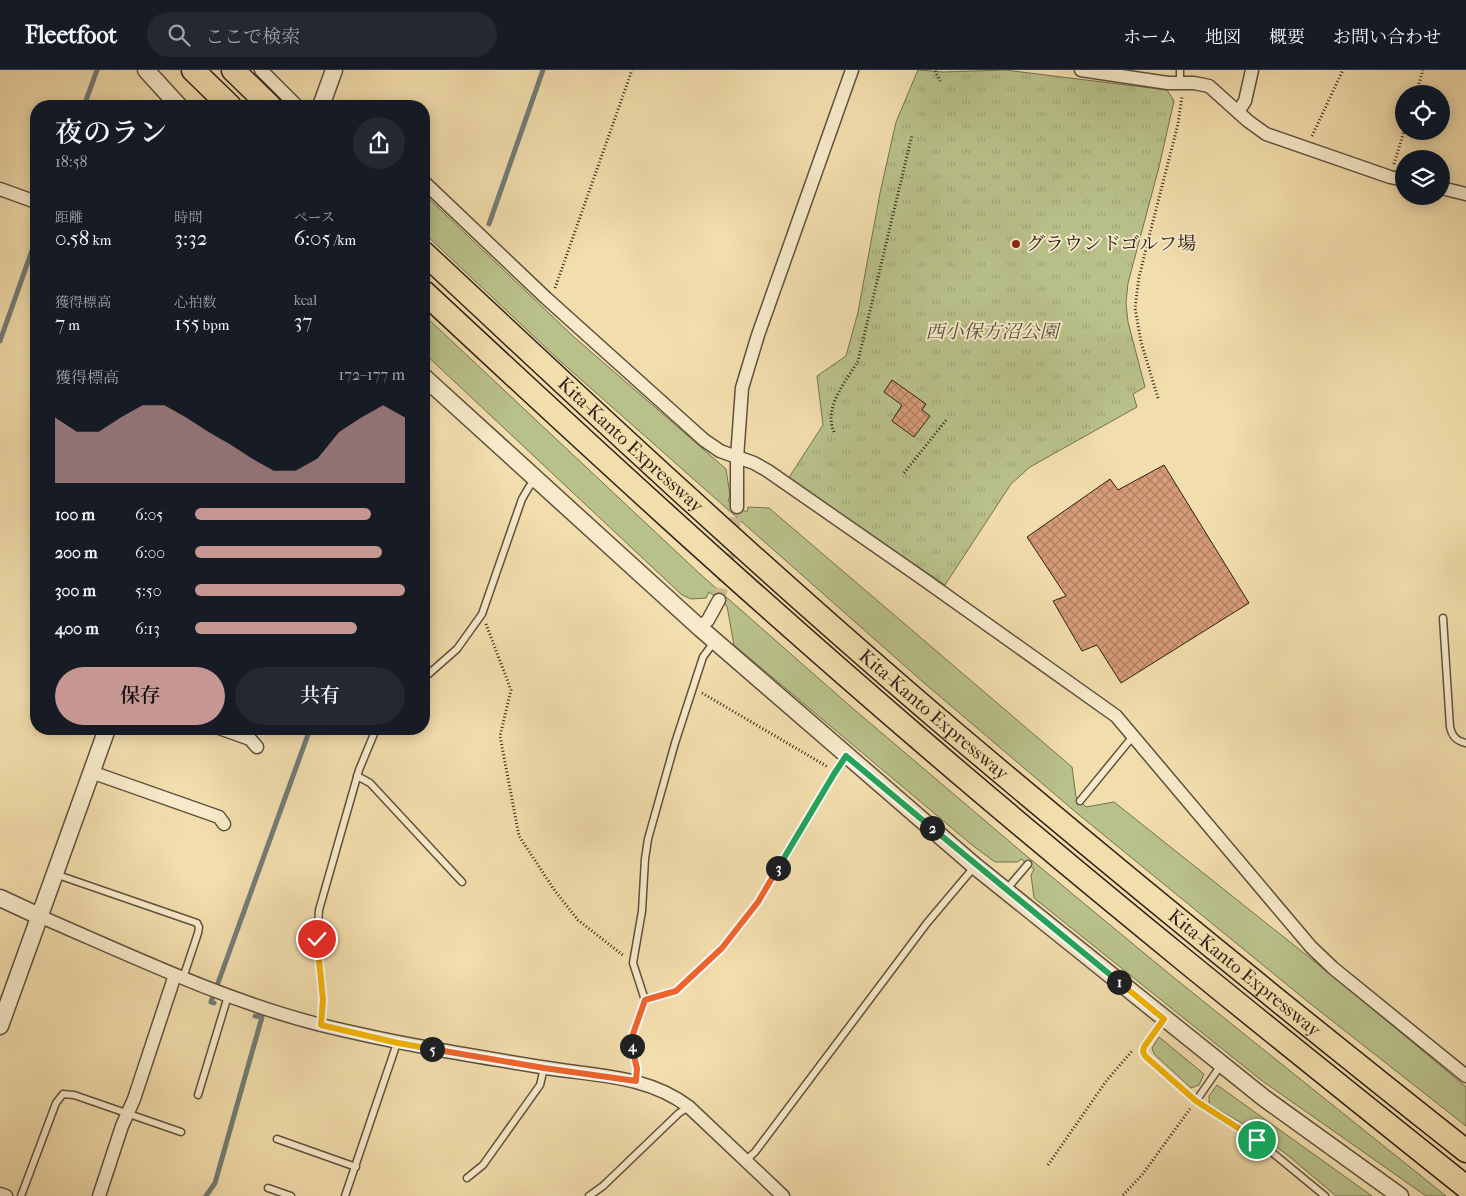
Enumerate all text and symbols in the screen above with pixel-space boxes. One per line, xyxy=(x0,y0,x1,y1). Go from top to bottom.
search box xyxy=(147,12,497,57)
text: Fleetfoot xyxy=(25,21,117,49)
icon: search xyxy=(165,21,193,49)
text: ここで検索 xyxy=(205,26,300,48)
text: ホーム xyxy=(1123,27,1177,48)
text: 地図 xyxy=(1205,27,1241,48)
text: 概要 xyxy=(1269,27,1305,48)
text: お問い合わせ xyxy=(1333,27,1441,48)
map controls xyxy=(1395,85,1450,205)
button: locate xyxy=(1395,85,1450,140)
text: 夜のラン xyxy=(55,116,167,149)
button: share xyxy=(353,117,405,169)
button: layers xyxy=(1395,150,1450,205)
text: 18:58 xyxy=(55,152,88,171)
text: 距離 xyxy=(55,209,83,226)
text: 時間 xyxy=(174,209,202,226)
text: ペース xyxy=(294,209,335,226)
text: 0.58 xyxy=(55,226,89,250)
text: 3:32 xyxy=(174,226,207,250)
text: 6:05 xyxy=(294,226,331,250)
text: km xyxy=(89,232,111,249)
text: /km xyxy=(331,232,356,249)
place label: グラウンドゴルフ場 xyxy=(1026,233,1196,255)
marker: グラウンドゴルフ場 xyxy=(1010,238,1022,250)
text: kcal xyxy=(294,292,317,309)
text: 獲得標高 xyxy=(55,294,111,311)
text: 心拍数 xyxy=(174,294,216,311)
text: 37 xyxy=(294,309,312,333)
text: 7 xyxy=(55,311,65,335)
text: 155 xyxy=(174,311,200,335)
text: m xyxy=(65,317,80,334)
text: bpm xyxy=(200,317,229,334)
park label: 西小保方沼公園 xyxy=(925,321,1061,343)
text: 172–177 m xyxy=(339,365,405,384)
text: 獲得標高 xyxy=(55,368,119,387)
street label: Kita-Kanto Expressway xyxy=(553,373,709,518)
text: 100 m xyxy=(55,505,95,524)
text: 6:05 xyxy=(135,505,163,524)
text: 200 m xyxy=(55,543,98,562)
text: 6:00 xyxy=(135,543,165,562)
text: 300 m xyxy=(55,581,96,600)
text: 5:50 xyxy=(135,581,161,600)
text: 400 m xyxy=(55,619,99,638)
text: 6:13 xyxy=(135,619,160,638)
street label: Kita-Kanto Expressway xyxy=(855,645,1014,785)
button: 保存 xyxy=(55,667,225,725)
button: 共有 xyxy=(235,667,405,725)
pin: 2 xyxy=(920,816,944,840)
text: 2 xyxy=(929,820,936,837)
pin: 3 xyxy=(766,856,790,880)
text: 3 xyxy=(776,860,781,877)
street label: Kita-Kanto Expressway xyxy=(1164,905,1326,1042)
pin xyxy=(296,918,338,960)
icon: check xyxy=(303,925,331,953)
pin: 1 xyxy=(1106,970,1132,994)
text: 1 xyxy=(1117,974,1122,991)
pin: 4 xyxy=(620,1034,644,1058)
pin: 5 xyxy=(420,1036,444,1062)
text: 4 xyxy=(628,1038,637,1055)
text: 5 xyxy=(429,1041,436,1058)
pin xyxy=(1236,1119,1278,1161)
icon: arrive xyxy=(1243,1126,1271,1154)

